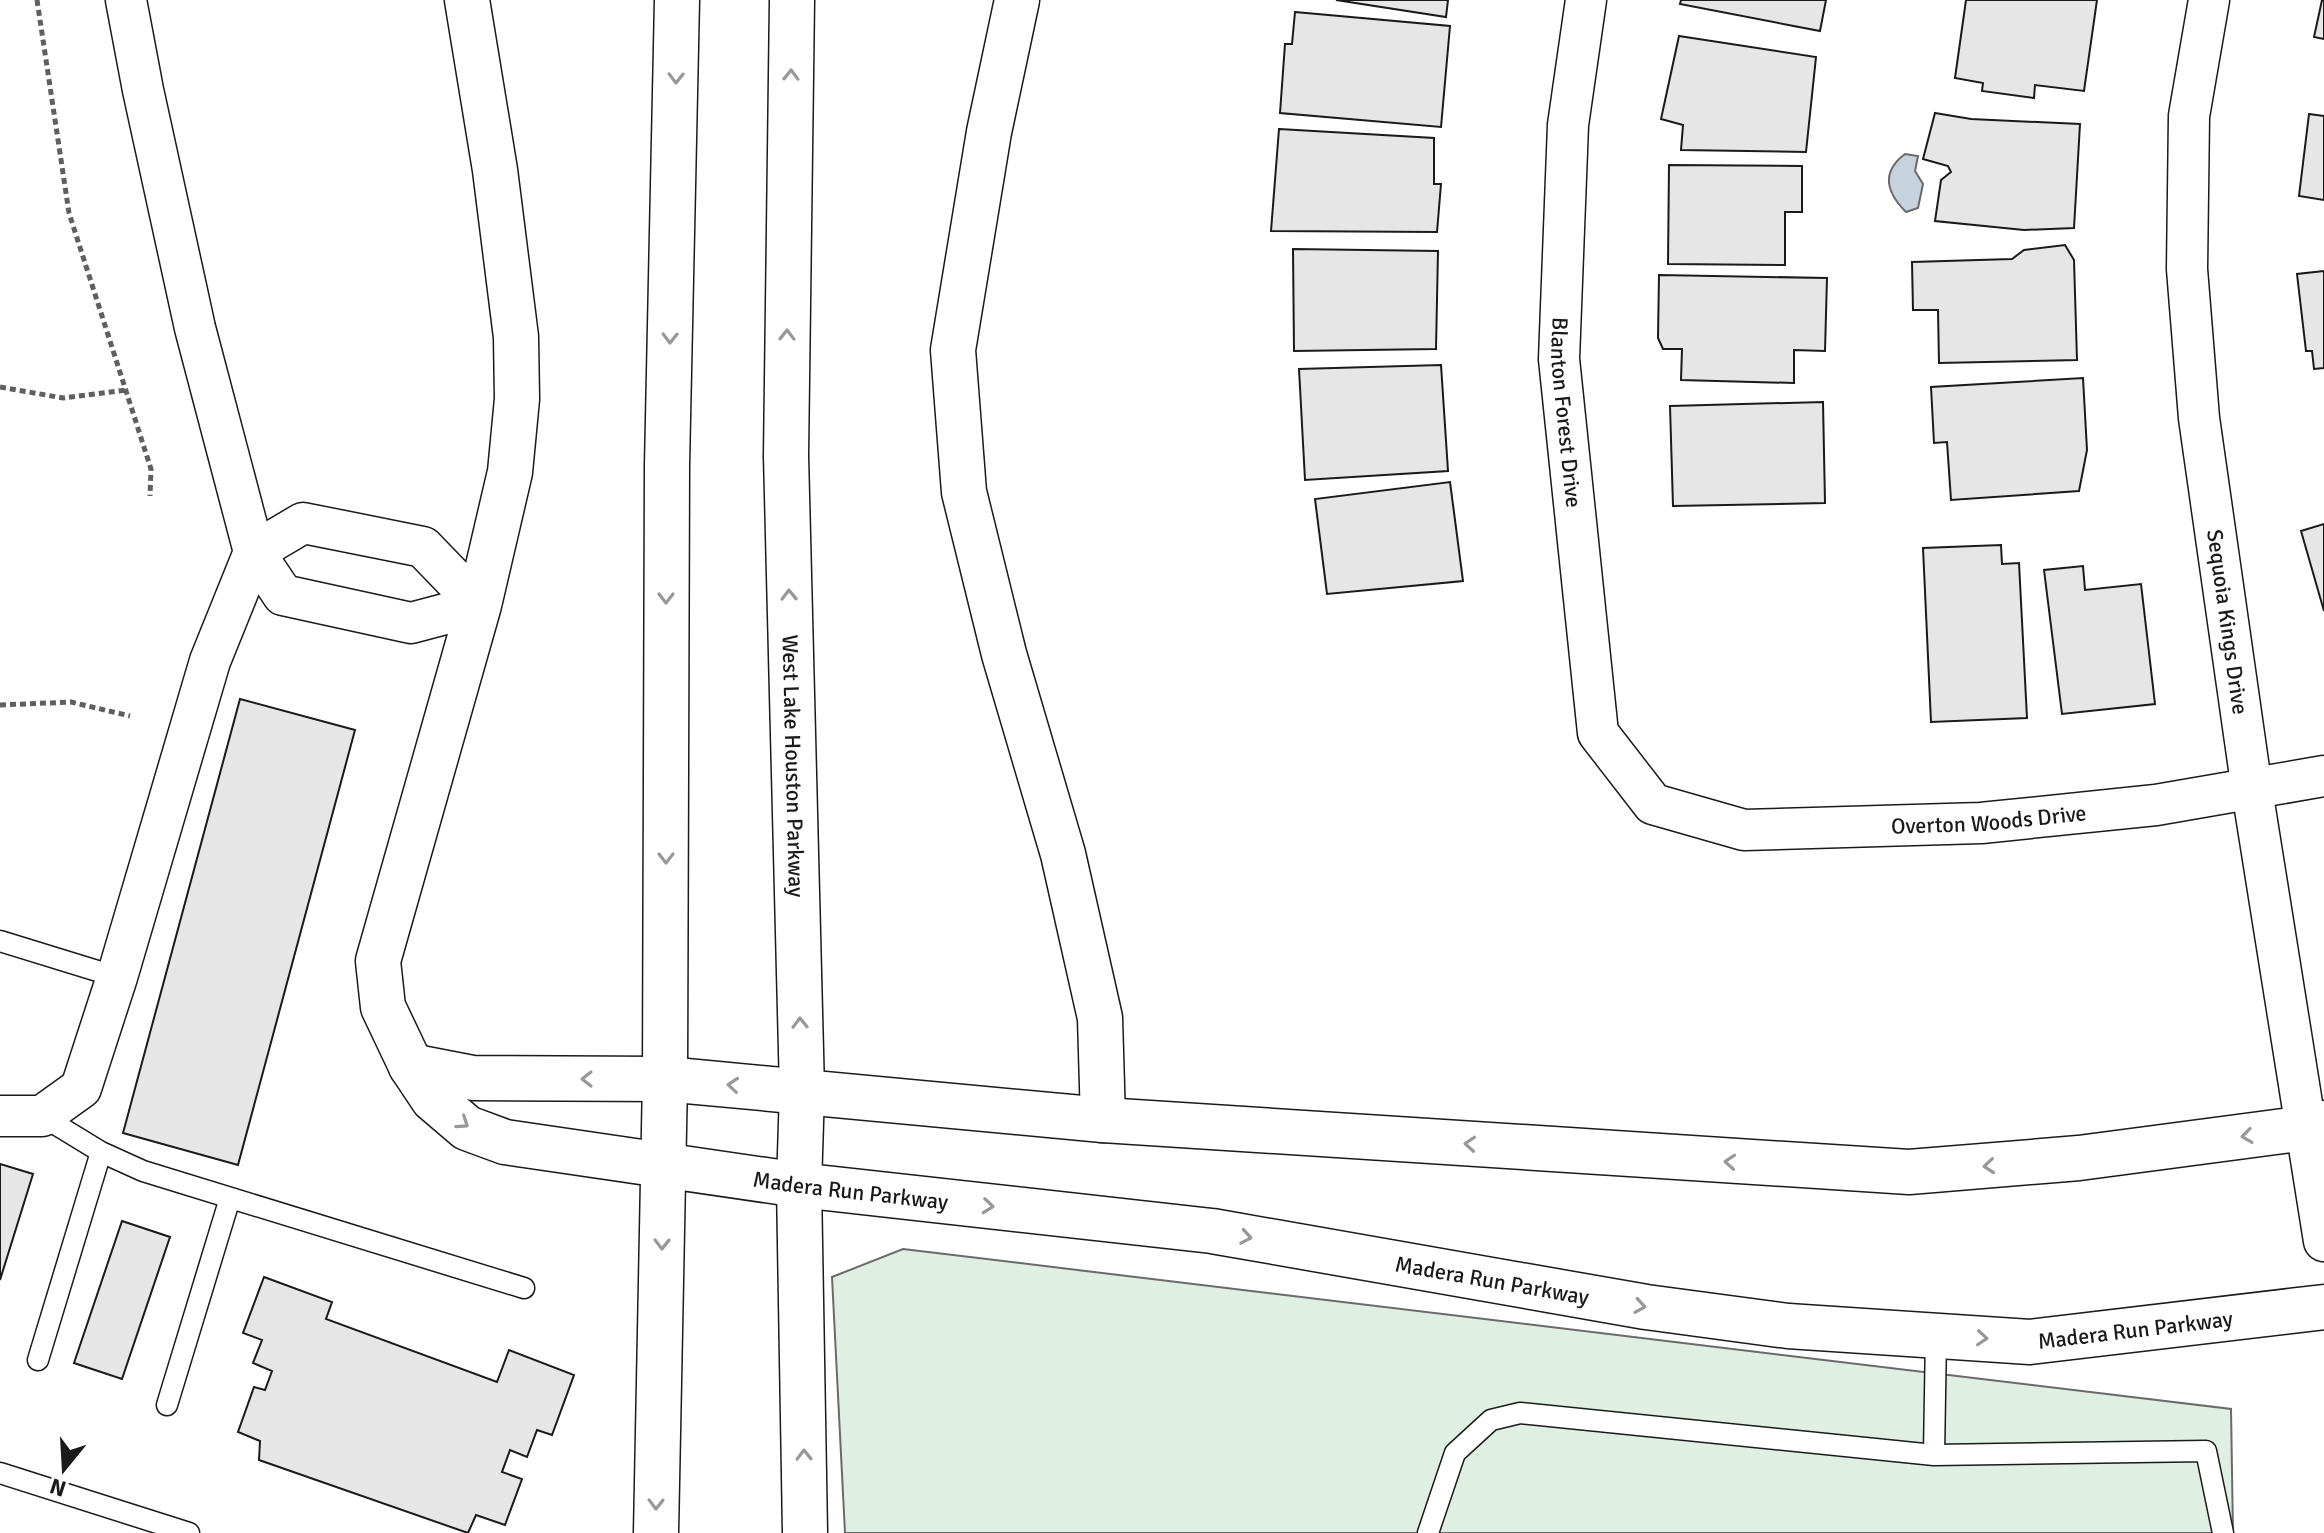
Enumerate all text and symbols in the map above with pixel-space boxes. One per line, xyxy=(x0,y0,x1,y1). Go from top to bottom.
one-way arrow xyxy=(782,68,800,81)
one-way arrow xyxy=(667,72,684,85)
street label: Blanton Forest Drive xyxy=(1545,316,1587,509)
one-way arrow xyxy=(779,328,796,341)
one-way arrow xyxy=(661,332,678,345)
street label: Sequoia Kings Drive xyxy=(2201,527,2254,716)
one-way arrow xyxy=(781,588,798,601)
one-way arrow xyxy=(657,592,675,605)
street label: West Lake Houston Parkway xyxy=(777,634,810,898)
street label: Overton Woods Drive xyxy=(1891,799,2088,840)
one-way arrow xyxy=(657,852,675,865)
one-way arrow xyxy=(791,1016,809,1029)
one-way arrow xyxy=(580,1070,593,1088)
one-way arrow xyxy=(726,1077,739,1094)
one-way arrow xyxy=(454,1113,469,1128)
one-way arrow xyxy=(2240,1127,2253,1144)
one-way arrow xyxy=(1463,1136,1476,1153)
one-way arrow xyxy=(1723,1153,1736,1170)
one-way arrow xyxy=(1982,1157,1995,1174)
street label: Madera Run Parkway xyxy=(751,1165,950,1216)
one-way arrow xyxy=(982,1197,995,1214)
one-way arrow xyxy=(1239,1228,1253,1245)
one-way arrow xyxy=(653,1238,671,1251)
street label: Madera Run Parkway xyxy=(1393,1250,1592,1311)
one-way arrow xyxy=(1633,1296,1647,1313)
street label: Madera Run Parkway xyxy=(2036,1305,2235,1355)
one-way arrow xyxy=(1976,1329,1989,1346)
north arrow xyxy=(24,1429,104,1509)
one-way arrow xyxy=(795,1448,812,1461)
text: N xyxy=(47,1472,69,1503)
one-way arrow xyxy=(648,1498,665,1511)

